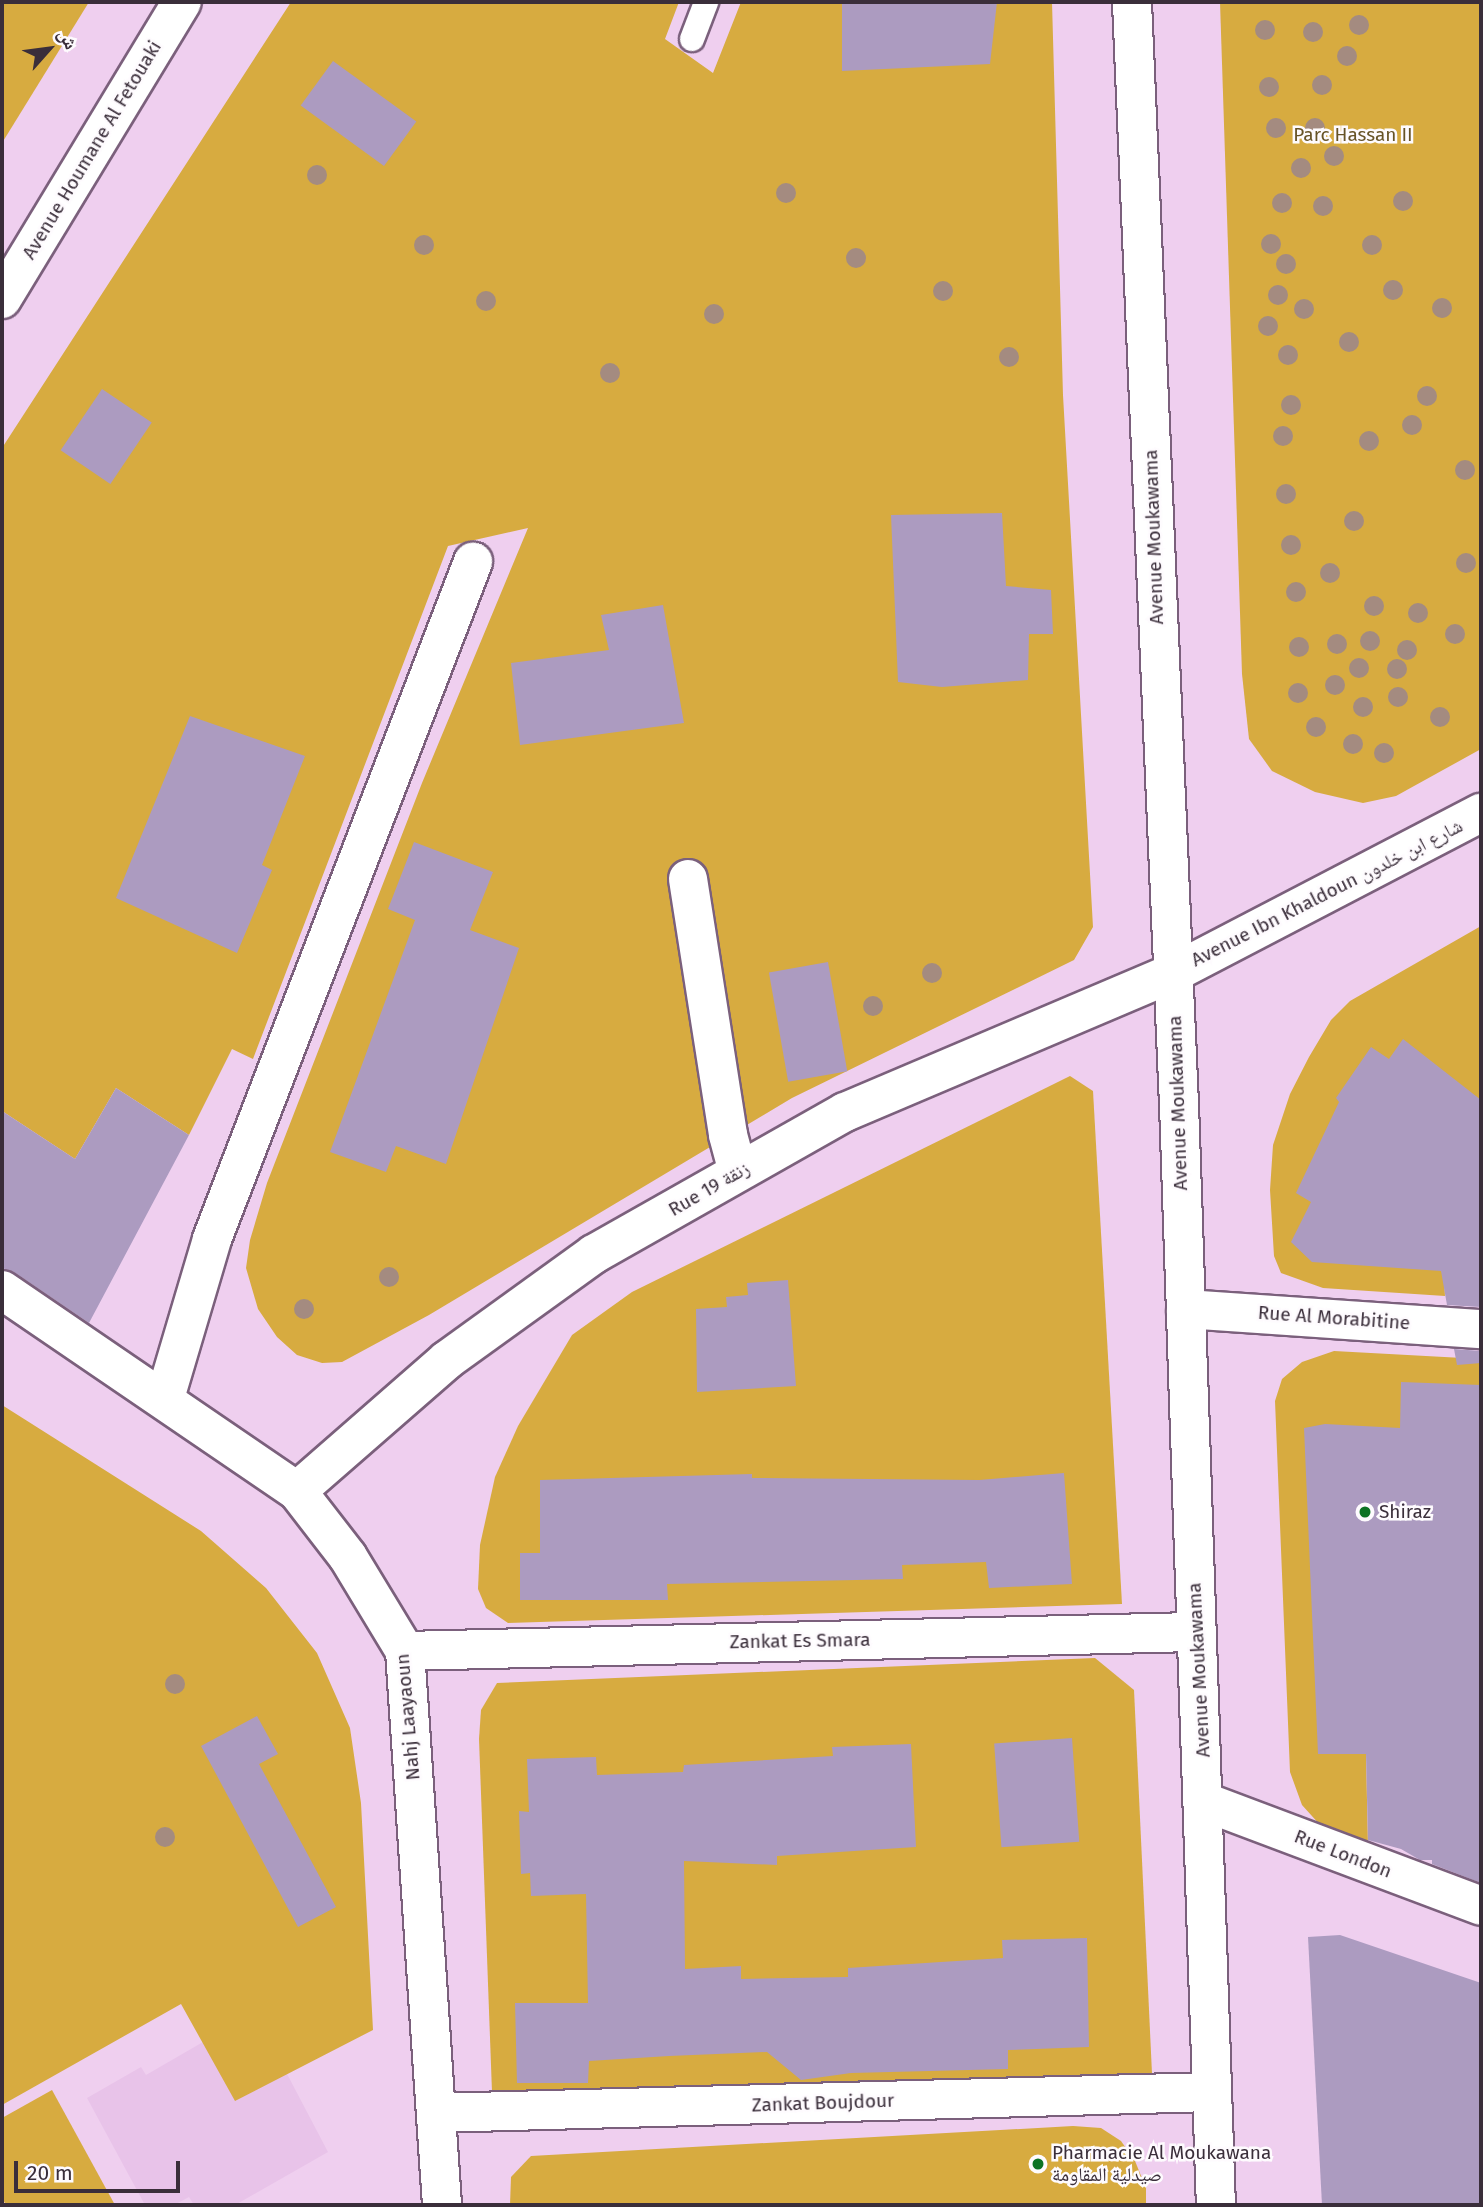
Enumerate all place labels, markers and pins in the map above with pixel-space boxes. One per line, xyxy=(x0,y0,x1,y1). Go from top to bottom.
place label: Shiraz xyxy=(1379,1501,1431,1523)
marker: Shiraz xyxy=(1357,1504,1373,1520)
place label: Pharmacie Al Moukawana صيدلية المقاومة xyxy=(1052,2142,1271,2186)
marker: Pharmacie Al Moukawana صيدلية المقاومة xyxy=(1030,2156,1046,2172)

